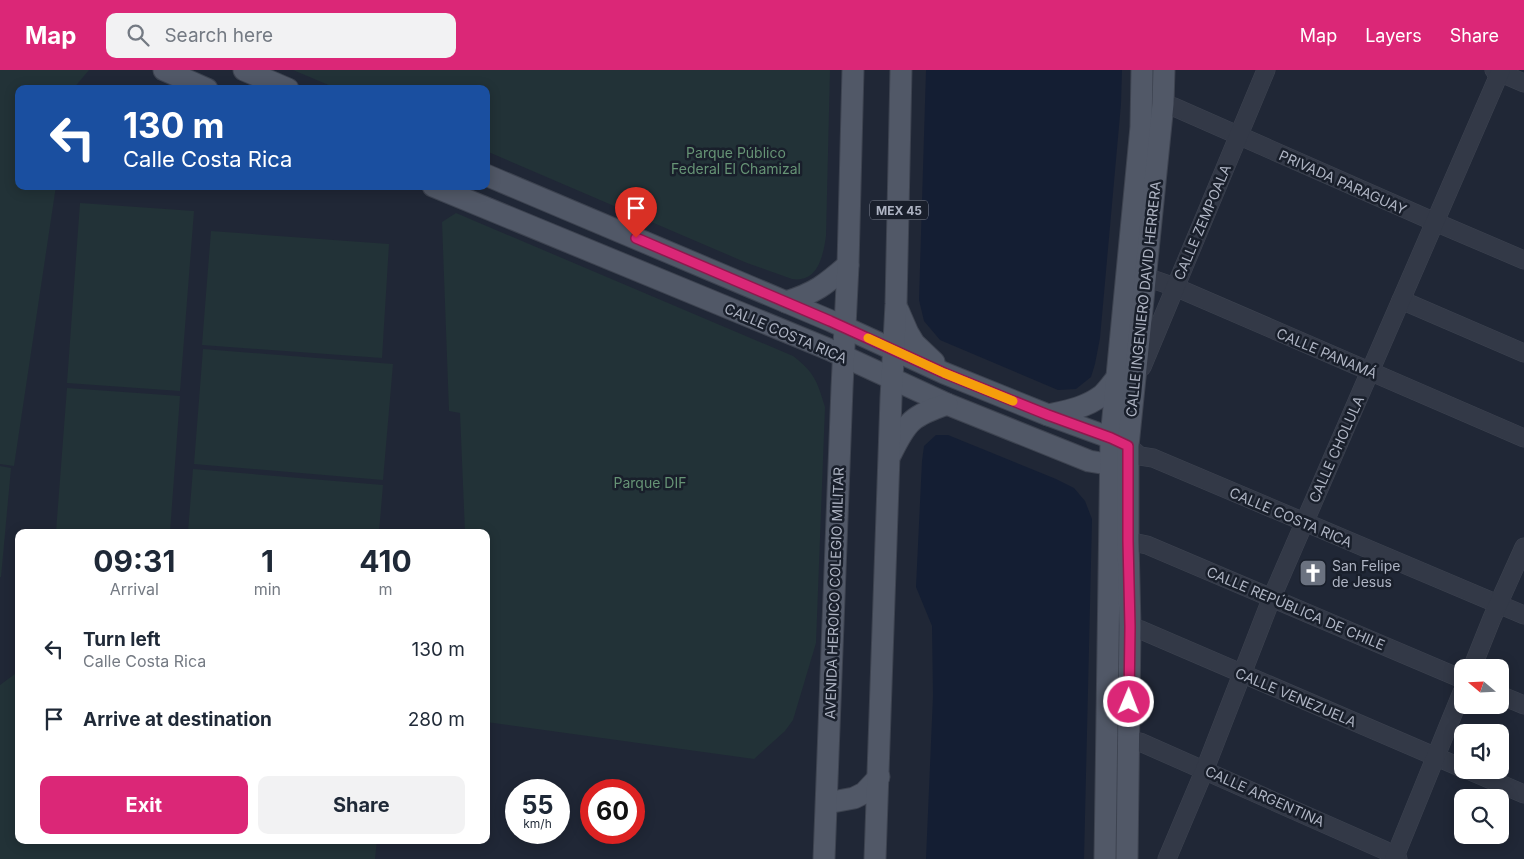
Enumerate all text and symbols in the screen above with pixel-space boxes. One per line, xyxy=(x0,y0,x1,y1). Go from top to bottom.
search box xyxy=(106,13,456,58)
text: Map xyxy=(25,21,76,50)
icon: search xyxy=(124,21,152,49)
text: Search here xyxy=(164,24,273,47)
text: Map xyxy=(1300,25,1337,46)
text: Layers xyxy=(1365,25,1422,46)
text: Share xyxy=(1450,25,1499,46)
text: 130 m xyxy=(123,104,225,146)
icon: left xyxy=(40,105,105,170)
park label: Parque Público Federal El Chamizal xyxy=(671,144,801,177)
text: Calle Costa Rica xyxy=(123,146,292,172)
street label: PRIVADA PARAGUAY xyxy=(1277,146,1410,218)
street label: CALLE ZEMPOALA xyxy=(1170,161,1234,282)
street label: CALLE INGENIERO DAVID HERRERA xyxy=(1122,180,1164,418)
pin xyxy=(615,187,657,238)
icon: arrive xyxy=(622,194,650,222)
road number: MEX 45 xyxy=(870,200,928,220)
street label: CALLE COSTA RICA xyxy=(722,299,850,367)
street label: CALLE PANAMÁ xyxy=(1274,324,1380,382)
street label: CALLE CHOLULA xyxy=(1305,393,1367,505)
street label: AVENIDA HEROICO COLEGIO MILITAR xyxy=(821,467,847,719)
park label: Parque DIF xyxy=(614,474,686,491)
street label: CALLE COSTA RICA xyxy=(1227,483,1355,551)
text: 09:31 xyxy=(93,543,175,579)
text: 1 xyxy=(261,543,274,579)
text: 410 xyxy=(359,543,412,579)
place label: San Felipe de Jesus xyxy=(1332,557,1400,590)
church icon: San Felipe de Jesus xyxy=(1298,558,1328,588)
street label: CALLE REPÚBLICA DE CHILE xyxy=(1204,563,1388,653)
text: Arrival xyxy=(110,579,159,599)
text: min xyxy=(254,579,281,599)
text: m xyxy=(379,579,393,599)
text: Turn left xyxy=(83,628,161,651)
icon: left xyxy=(40,635,68,663)
text: 130 m xyxy=(412,638,465,661)
text: Calle Costa Rica xyxy=(83,651,206,671)
north arrow xyxy=(1454,659,1509,714)
map controls xyxy=(1454,659,1509,844)
street label: CALLE VENEZUELA xyxy=(1233,664,1359,730)
position arrow xyxy=(1102,675,1154,727)
icon: arrive xyxy=(40,705,68,733)
text: Arrive at destination xyxy=(83,708,272,731)
text: 280 m xyxy=(408,708,465,731)
button: sound xyxy=(1454,724,1509,779)
street label: CALLE ARGENTINA xyxy=(1203,762,1328,830)
button: Exit xyxy=(40,776,248,834)
button: Share xyxy=(258,776,465,834)
speed limit sign: 60 xyxy=(580,779,645,844)
button: search xyxy=(1454,789,1509,844)
text: 55 xyxy=(522,790,553,820)
text: km/h xyxy=(523,816,552,831)

